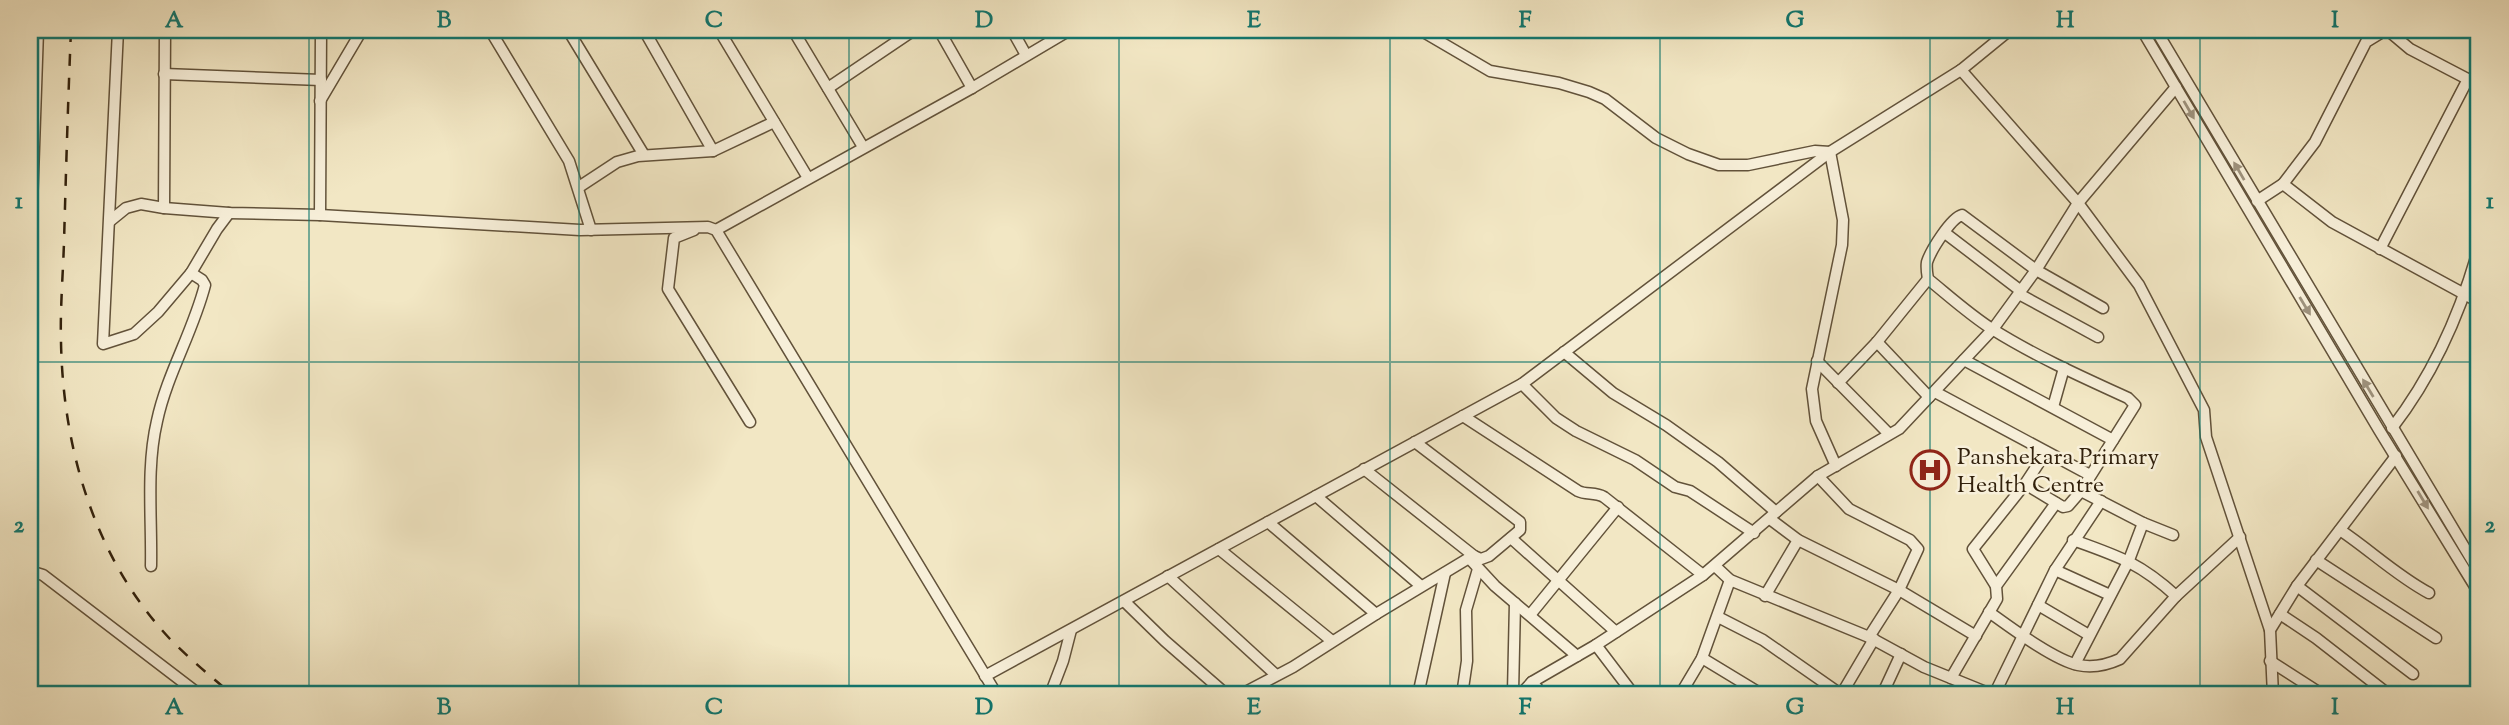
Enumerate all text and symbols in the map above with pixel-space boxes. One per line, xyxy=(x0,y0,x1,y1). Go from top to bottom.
text: A xyxy=(165,5,184,38)
text: B xyxy=(437,5,452,38)
text: C xyxy=(705,5,723,38)
text: D xyxy=(975,5,993,38)
text: E xyxy=(1247,5,1261,38)
text: F xyxy=(1519,5,1532,38)
text: G xyxy=(1786,5,1805,38)
text: H xyxy=(2056,5,2075,38)
text: I xyxy=(2331,5,2339,38)
one-way arrow xyxy=(2183,100,2195,119)
one-way arrow xyxy=(2233,162,2246,181)
text: 1 xyxy=(15,186,23,219)
text: 1 xyxy=(2486,186,2494,219)
one-way arrow xyxy=(2299,296,2311,315)
one-way arrow xyxy=(2362,378,2374,398)
place label: Panshekara Primary Health Centre xyxy=(1957,441,2159,503)
hospital icon: Panshekara Primary Health Centre xyxy=(1909,449,1951,491)
one-way arrow xyxy=(2416,491,2429,510)
text: 2 xyxy=(14,510,25,543)
text: 2 xyxy=(2485,510,2496,543)
text: A xyxy=(165,692,184,725)
text: B xyxy=(437,692,452,725)
text: C xyxy=(705,692,723,725)
text: D xyxy=(975,692,993,725)
text: E xyxy=(1247,692,1261,725)
text: F xyxy=(1519,692,1532,725)
text: G xyxy=(1786,692,1805,725)
text: H xyxy=(2056,692,2075,725)
text: I xyxy=(2331,692,2339,725)

